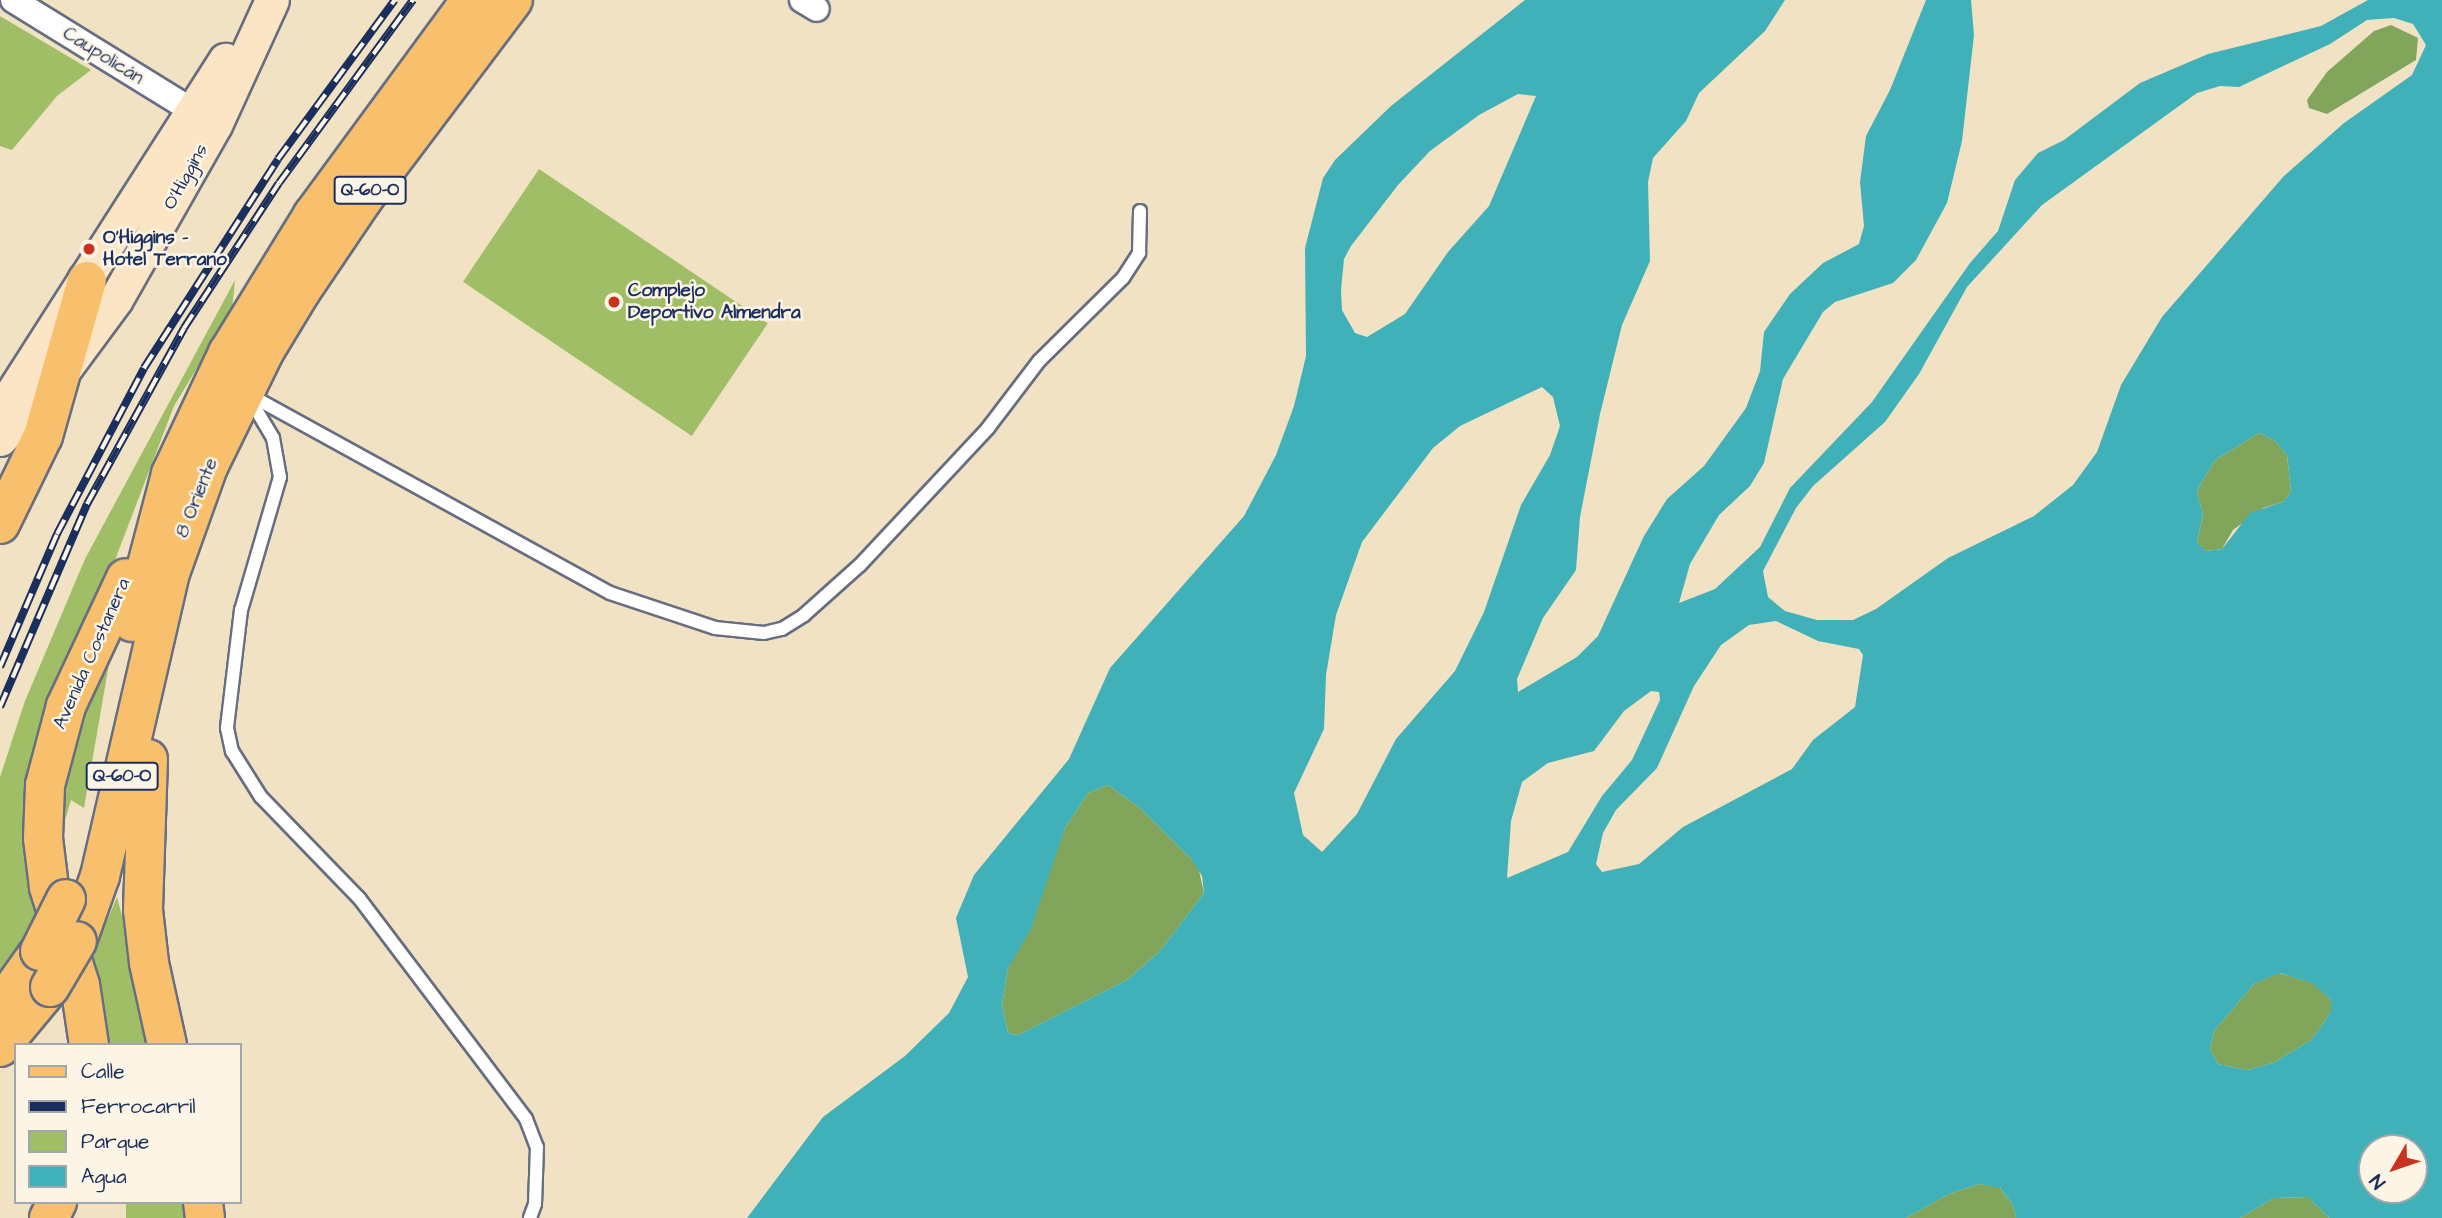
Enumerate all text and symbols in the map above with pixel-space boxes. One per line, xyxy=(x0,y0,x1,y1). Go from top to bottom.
street label: Caupolicán xyxy=(58,22,148,90)
street label: O'Higgins xyxy=(159,140,213,214)
road number: Q-60-O xyxy=(333,176,407,204)
place label: O'Higgins - Hotel Terrano xyxy=(103,227,227,271)
marker: O'Higgins - Hotel Terrano xyxy=(81,241,97,257)
place label: Complejo Deportivo Almendra xyxy=(628,280,801,324)
marker: Complejo Deportivo Almendra xyxy=(606,294,622,310)
street label: 8 Oriente xyxy=(171,455,223,541)
street label: Avenida Costanera xyxy=(49,575,135,733)
road number: Q-60-O xyxy=(85,762,159,790)
legend xyxy=(14,1043,242,1204)
text: Calle xyxy=(81,1057,125,1086)
text: Ferrocarril xyxy=(81,1092,196,1121)
text: Parque xyxy=(81,1127,149,1156)
north arrow xyxy=(2358,1134,2428,1204)
text: Agua xyxy=(81,1162,127,1191)
text: N xyxy=(2364,1168,2392,1194)

